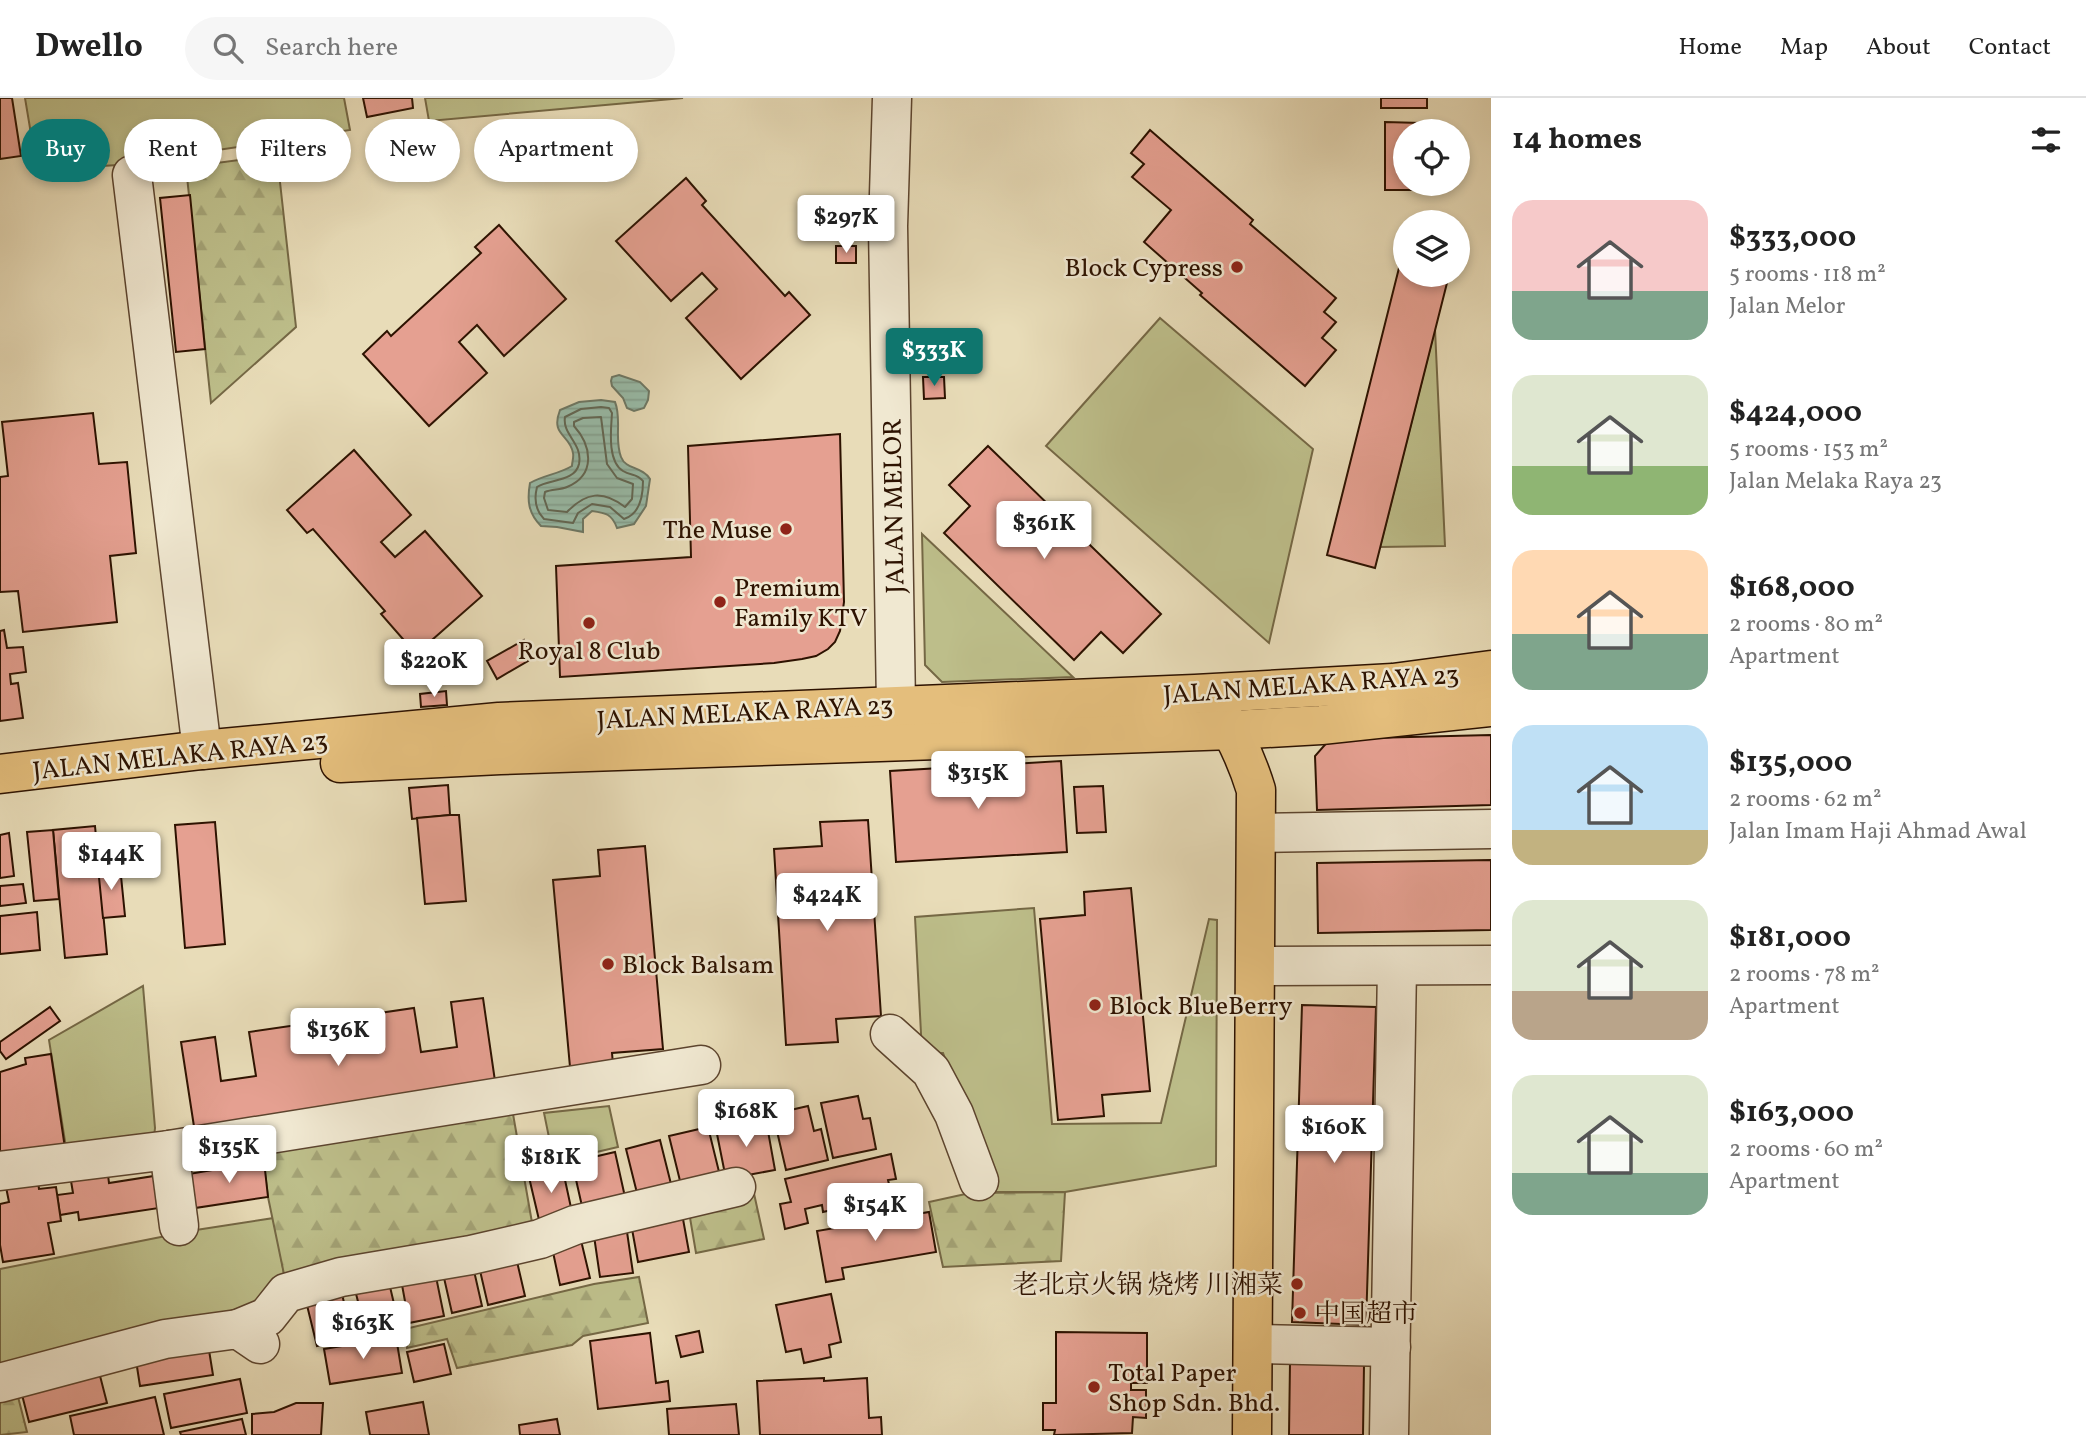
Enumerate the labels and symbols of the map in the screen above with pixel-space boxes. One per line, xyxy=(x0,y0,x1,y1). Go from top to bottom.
pin: $297K xyxy=(797,195,895,255)
place label: Block Cypress xyxy=(1064,251,1223,287)
marker: Block Cypress xyxy=(1229,259,1245,275)
pin: $333K xyxy=(885,328,983,388)
street label: JALAN MELOR xyxy=(875,418,915,594)
pin: $361K xyxy=(995,502,1093,561)
place label: The Muse xyxy=(662,513,772,549)
marker: The Muse xyxy=(778,521,794,537)
place label: Premium Family KTV xyxy=(734,571,868,637)
marker: Premium Family KTV xyxy=(712,594,728,610)
marker: Royal 8 Club xyxy=(581,615,597,631)
place label: Royal 8 Club xyxy=(518,634,660,670)
pin: $220K xyxy=(385,640,483,699)
street label: JALAN MELAKA RAYA 23 xyxy=(1162,658,1460,714)
street label: JALAN MELAKA RAYA 23 xyxy=(596,688,894,740)
street label: JALAN MELAKA RAYA 23 xyxy=(31,724,330,790)
pin: $315K xyxy=(929,752,1027,811)
pin: $144K xyxy=(62,832,160,892)
pin: $424K xyxy=(778,874,876,933)
place label: Block Balsam xyxy=(622,948,774,984)
marker: Block Balsam xyxy=(600,956,616,972)
place label: Block BlueBerry xyxy=(1109,989,1292,1025)
marker: Block BlueBerry xyxy=(1087,997,1103,1013)
pin: $136K xyxy=(289,1009,387,1068)
pin: $168K xyxy=(697,1090,795,1149)
pin: $160K xyxy=(1285,1105,1383,1165)
pin: $135K xyxy=(180,1126,278,1185)
pin: $181K xyxy=(502,1136,600,1195)
pin: $154K xyxy=(826,1184,924,1243)
place label: 老北京火锅 烧烤 川湘菜 xyxy=(1013,1268,1283,1304)
marker: 老北京火锅 烧烤 川湘菜 xyxy=(1289,1276,1305,1292)
place label: 中国超市 xyxy=(1314,1297,1418,1333)
pin: $163K xyxy=(314,1302,412,1361)
marker: 中国超市 xyxy=(1292,1305,1308,1321)
place label: Total Paper Shop Sdn. Bhd. xyxy=(1108,1356,1280,1422)
marker: Total Paper Shop Sdn. Bhd. xyxy=(1086,1379,1102,1395)

